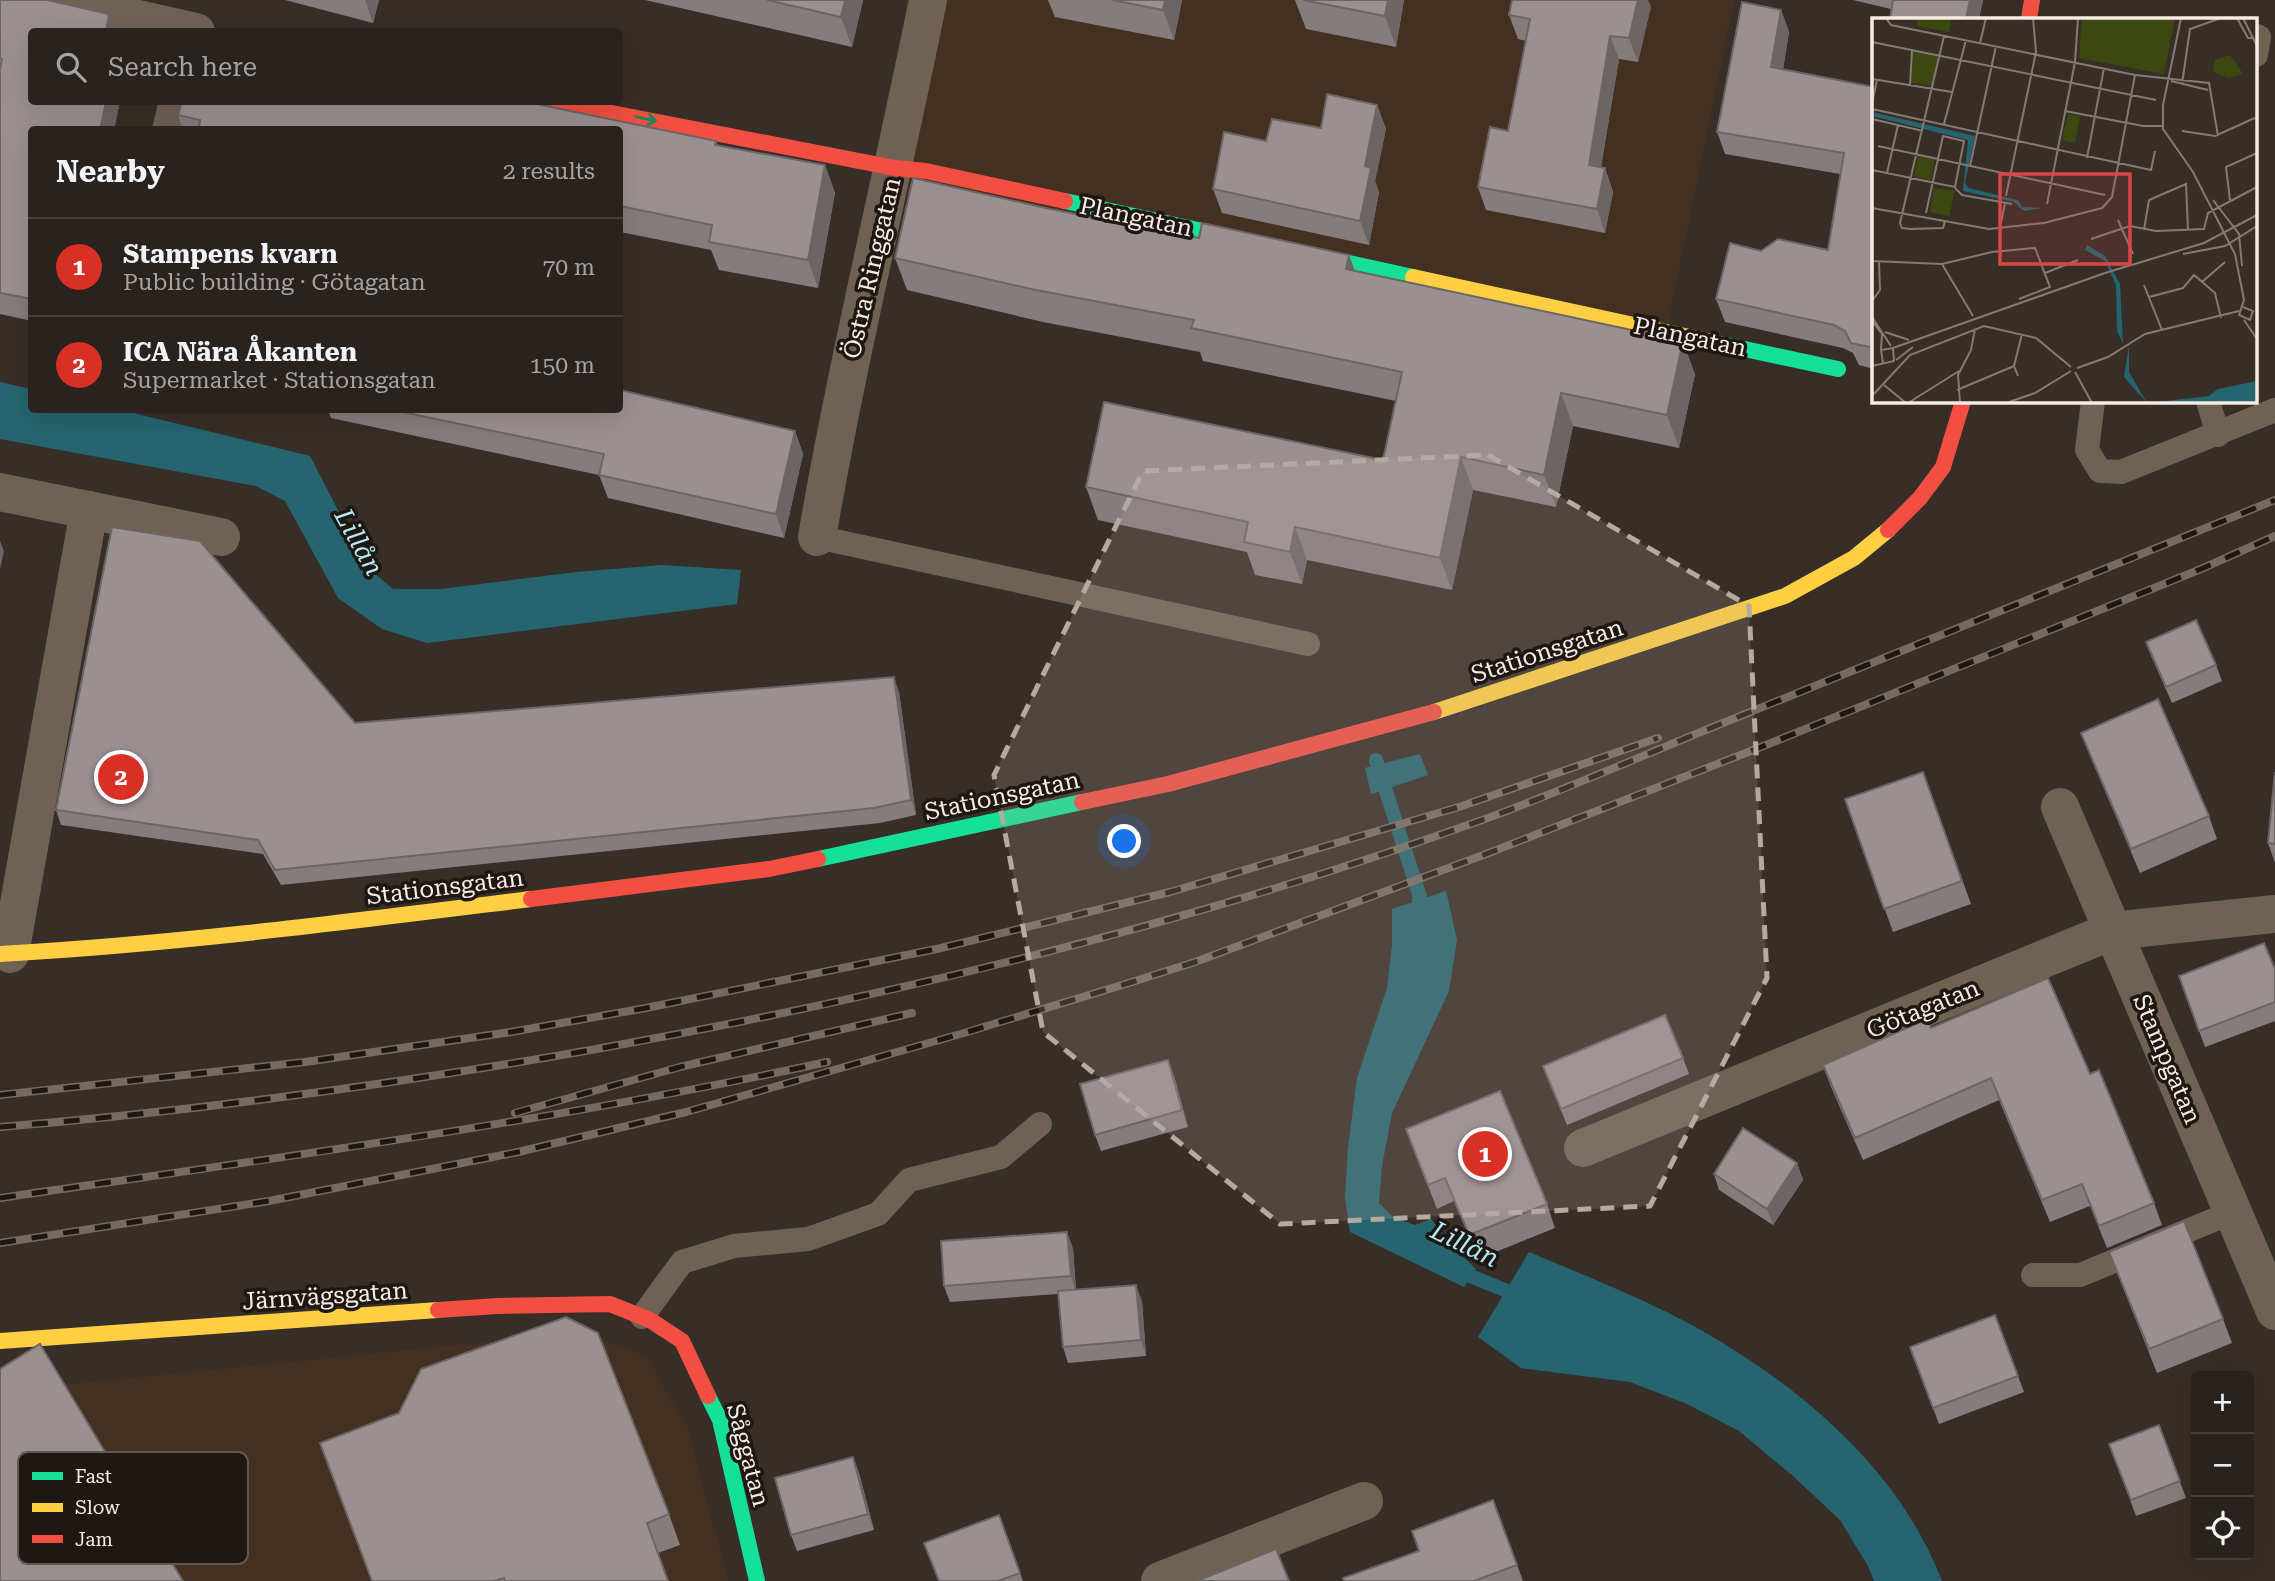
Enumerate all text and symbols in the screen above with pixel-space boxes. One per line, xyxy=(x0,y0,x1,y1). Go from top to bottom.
inset map xyxy=(1872,18,2258,402)
search box xyxy=(28,28,623,105)
icon: search xyxy=(52,48,90,86)
text: Search here xyxy=(108,52,257,82)
one-way arrow xyxy=(634,113,657,127)
text: Nearby xyxy=(56,154,165,189)
text: 2 results xyxy=(503,158,595,185)
street label: Östra Ringgatan xyxy=(837,174,906,361)
street label: Plangatan xyxy=(1077,191,1195,243)
text: Stampens kvarn xyxy=(123,239,338,269)
text: 1 xyxy=(73,254,85,281)
text: 70 m xyxy=(542,254,595,281)
text: Public building · Götagatan xyxy=(123,269,426,296)
street label: Plangatan xyxy=(1631,311,1749,363)
text: ICA Nära Åkanten xyxy=(123,337,357,367)
text: 2 xyxy=(73,352,85,379)
text: 150 m xyxy=(530,352,595,379)
text: Supermarket · Stationsgatan xyxy=(123,367,436,394)
water label: Lillån xyxy=(328,503,389,581)
street label: Stationsgatan xyxy=(1468,613,1626,689)
pin: 2 xyxy=(98,751,144,803)
street label: Stationsgatan xyxy=(922,766,1082,826)
your location xyxy=(1107,824,1141,858)
street label: Stationsgatan xyxy=(365,863,525,911)
street label: Götagatan xyxy=(1863,974,1983,1044)
street label: Stampgatan xyxy=(2127,990,2207,1128)
pin: 1 xyxy=(1462,1128,1508,1180)
water label: Lillån xyxy=(1425,1214,1504,1273)
street label: Järnvägsgatan xyxy=(241,1276,409,1316)
map controls xyxy=(2191,1371,2254,1560)
button: + xyxy=(2191,1371,2254,1434)
street label: Såggatan xyxy=(721,1401,775,1509)
button: − xyxy=(2191,1434,2254,1497)
legend xyxy=(18,1452,248,1564)
text: Fast xyxy=(75,1465,112,1488)
text: Slow xyxy=(75,1496,120,1519)
button: locate xyxy=(2191,1497,2254,1560)
text: Jam xyxy=(75,1528,113,1551)

